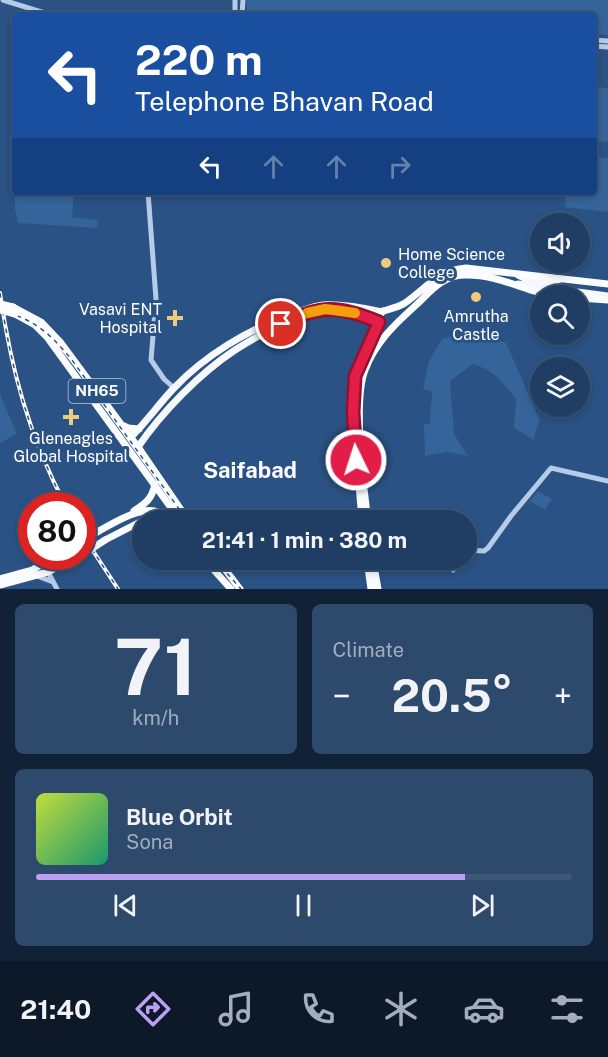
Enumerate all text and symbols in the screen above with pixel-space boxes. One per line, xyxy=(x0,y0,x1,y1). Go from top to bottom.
text: 220 m xyxy=(135,35,263,84)
icon: left xyxy=(36,36,114,114)
text: Telephone Bhavan Road xyxy=(135,85,434,117)
icon: left xyxy=(194,150,227,183)
icon: ahead xyxy=(257,150,290,183)
icon: ahead xyxy=(320,150,353,183)
icon: right xyxy=(383,150,416,183)
map controls xyxy=(530,213,590,417)
button: sound xyxy=(530,213,590,273)
place label: Home Science College xyxy=(398,245,505,282)
marker: Home Science College xyxy=(379,256,393,270)
button: search xyxy=(530,285,590,345)
marker: Amrutha Castle xyxy=(469,290,483,304)
pin xyxy=(255,298,306,349)
place label: Vasavi ENT Hospital xyxy=(79,300,163,337)
icon: arrive xyxy=(264,307,297,340)
place label: Amrutha Castle xyxy=(443,307,509,344)
marker: Vasavi ENT Hospital xyxy=(166,309,184,327)
button: layers xyxy=(530,357,590,417)
road number: NH65 xyxy=(68,379,126,403)
marker: Gleneagles Global Hospital xyxy=(62,408,80,426)
position arrow xyxy=(324,428,388,492)
place label: Gleneagles Global Hospital xyxy=(14,429,129,466)
district label: Saifabad xyxy=(203,457,297,483)
speed limit sign: 80 xyxy=(18,492,96,570)
text: 21:41 · 1 min · 380 m xyxy=(202,527,407,553)
text: 71 xyxy=(114,621,197,713)
text: Climate xyxy=(333,638,404,662)
text: 20.5° xyxy=(392,669,513,722)
text: − xyxy=(333,677,351,715)
text: + xyxy=(554,677,572,715)
text: km/h xyxy=(132,706,179,730)
text: Blue Orbit xyxy=(126,804,233,830)
text: Sona xyxy=(126,830,173,854)
icon: previous xyxy=(109,889,142,922)
icon: pause xyxy=(287,889,320,922)
icon: next xyxy=(466,889,499,922)
icon: directions xyxy=(132,988,174,1030)
icon: music xyxy=(215,988,257,1030)
icon: phone xyxy=(297,988,339,1030)
icon: climate xyxy=(380,988,422,1030)
icon: car xyxy=(463,988,505,1030)
icon: filters xyxy=(546,988,588,1030)
text: 21:40 xyxy=(20,993,91,1025)

